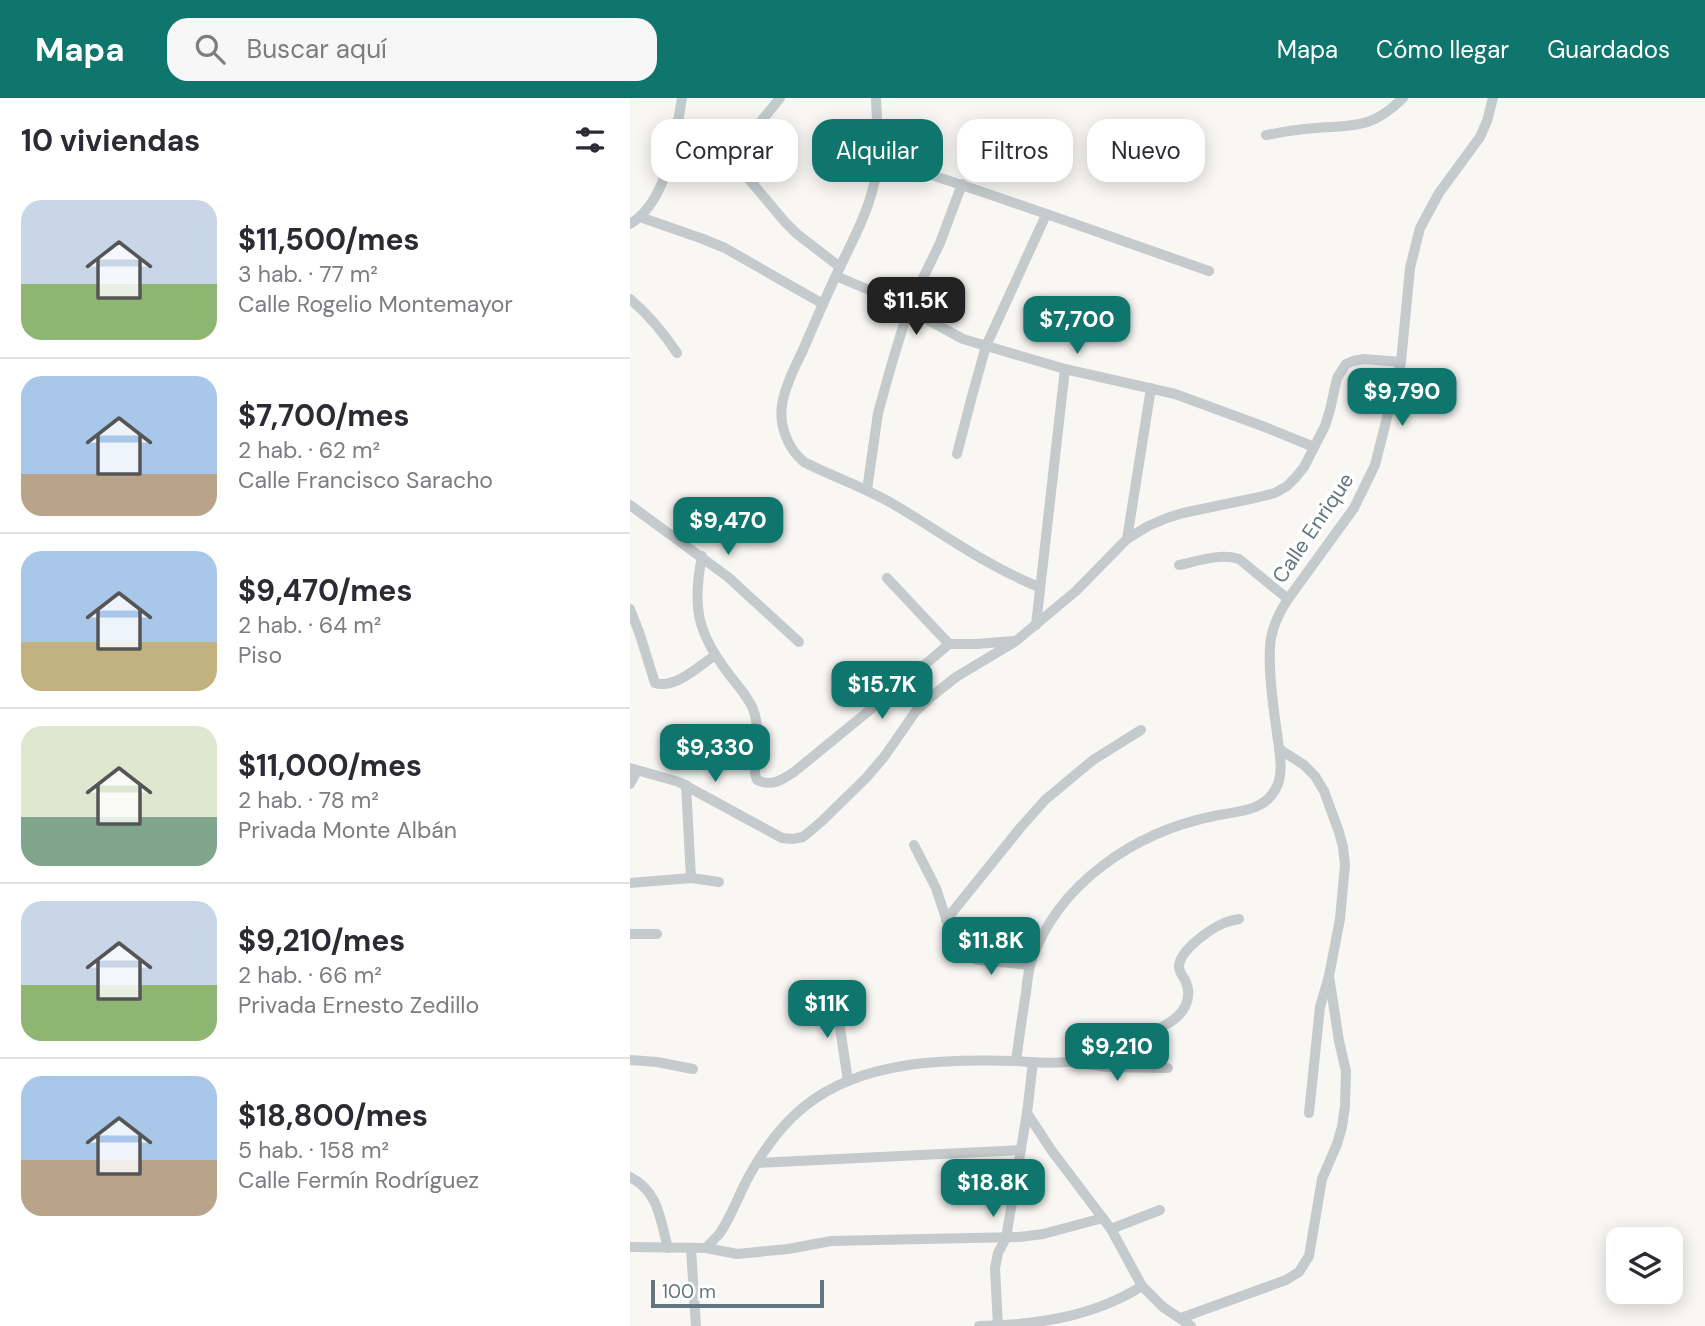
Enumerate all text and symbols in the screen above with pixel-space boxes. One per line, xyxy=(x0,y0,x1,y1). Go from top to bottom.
search box xyxy=(167,18,657,81)
text: Mapa xyxy=(35,28,125,71)
icon: search xyxy=(191,30,229,68)
text: Buscar aquí xyxy=(247,32,387,66)
text: Mapa xyxy=(1277,34,1338,65)
text: Cómo llegar xyxy=(1376,34,1509,65)
text: Guardados xyxy=(1547,34,1670,65)
chip: Comprar xyxy=(651,119,798,182)
chip: Alquilar xyxy=(812,119,943,182)
chip: Filtros xyxy=(957,119,1073,182)
chip: Nuevo xyxy=(1087,119,1205,182)
text: 10 viviendas xyxy=(21,121,200,160)
icon: filters xyxy=(571,121,609,159)
text: $11,500/mes xyxy=(238,220,420,259)
icon: home xyxy=(77,228,161,312)
text: 3 hab. · 77 m² xyxy=(238,259,378,289)
pin: $11.5K xyxy=(859,278,973,337)
text: $11.5K xyxy=(883,285,949,315)
text: Calle Rogelio Montemayor xyxy=(238,289,513,319)
pin: $7,700 xyxy=(1020,296,1134,356)
text: $7,700 xyxy=(1039,304,1115,334)
pin: $9,790 xyxy=(1345,368,1459,428)
text: $9,790 xyxy=(1363,376,1441,406)
text: $7,700/mes xyxy=(238,396,410,435)
icon: home xyxy=(77,404,161,488)
text: 2 hab. · 62 m² xyxy=(238,435,380,465)
text: Calle Francisco Saracho xyxy=(238,465,493,495)
street label: Calle Enrique xyxy=(1266,467,1360,589)
pin: $9,470 xyxy=(671,498,785,557)
text: $9,470 xyxy=(689,505,767,535)
text: $9,470/mes xyxy=(238,571,412,610)
icon: home xyxy=(77,579,161,663)
text: 2 hab. · 64 m² xyxy=(238,610,381,640)
text: Piso xyxy=(238,640,282,670)
pin: $15.7K xyxy=(825,662,939,721)
text: $15.7K xyxy=(847,669,917,699)
pin: $9,330 xyxy=(658,724,772,784)
text: $9,330 xyxy=(676,732,754,762)
text: $11,000/mes xyxy=(238,746,422,785)
icon: home xyxy=(77,754,161,838)
text: 2 hab. · 78 m² xyxy=(238,785,379,815)
text: Privada Monte Albán xyxy=(238,815,457,845)
pin: $11.8K xyxy=(934,918,1048,977)
text: $9,210/mes xyxy=(238,921,405,960)
text: $11.8K xyxy=(958,925,1024,955)
icon: home xyxy=(77,929,161,1013)
text: 2 hab. · 66 m² xyxy=(238,960,382,990)
pin: $11K xyxy=(786,981,868,1040)
text: $11K xyxy=(804,988,850,1018)
text: Privada Ernesto Zedillo xyxy=(238,990,479,1020)
pin: $9,210 xyxy=(1060,1024,1174,1083)
text: $9,210 xyxy=(1081,1031,1153,1061)
text: $18,800/mes xyxy=(238,1096,428,1135)
icon: home xyxy=(77,1104,161,1188)
text: 5 hab. · 158 m² xyxy=(238,1135,389,1165)
pin: $18.8K xyxy=(936,1160,1050,1219)
text: Calle Fermín Rodríguez xyxy=(238,1165,479,1195)
text: $18.8K xyxy=(957,1167,1029,1197)
map controls xyxy=(1606,1227,1683,1304)
button: layers xyxy=(1606,1227,1683,1304)
scale bar xyxy=(651,1277,824,1309)
text: 100 m xyxy=(662,1279,716,1304)

